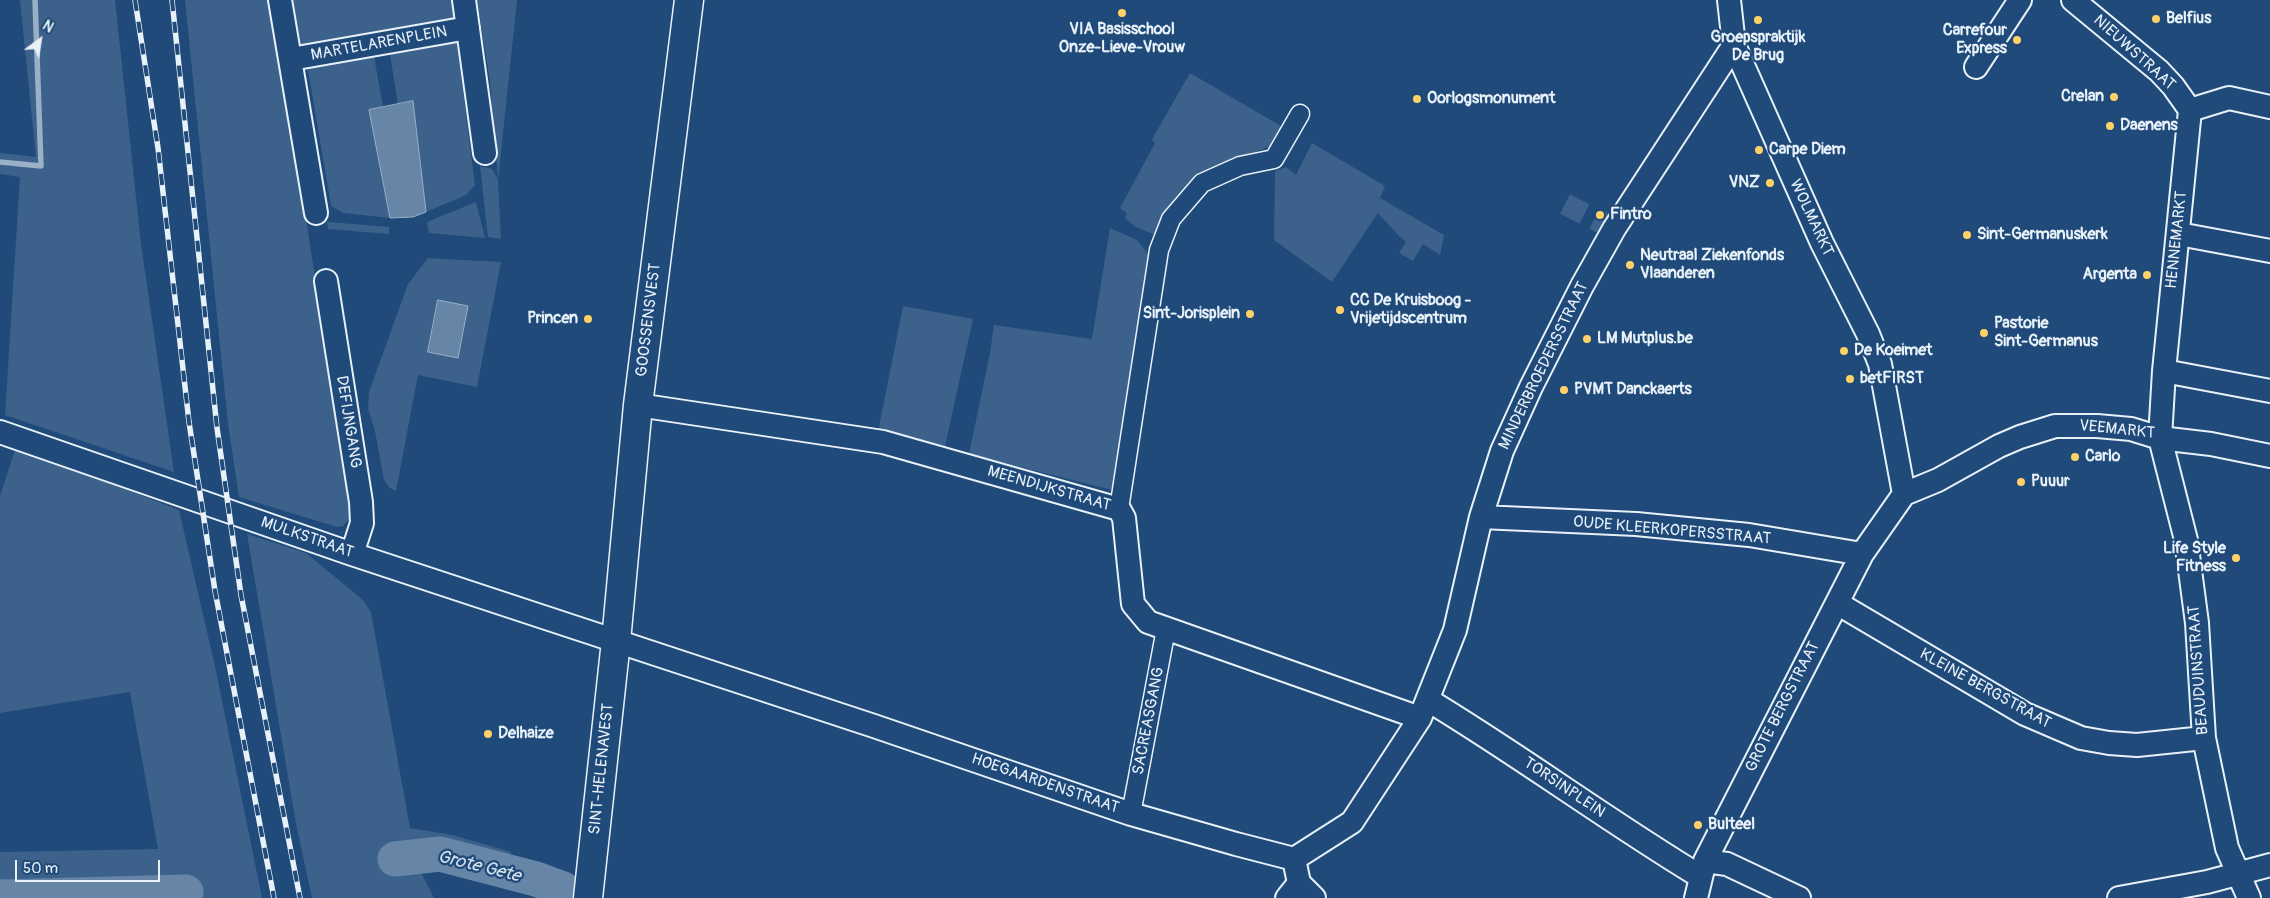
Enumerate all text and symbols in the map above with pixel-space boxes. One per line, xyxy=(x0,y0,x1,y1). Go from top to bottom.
marker: VIA Basisschool Onze-Lieve-Vrouw xyxy=(1116,7,1128,19)
place label: Belfius xyxy=(2166,9,2211,29)
street label: NIEUWSTRAAT xyxy=(2089,11,2179,95)
marker: Belfius xyxy=(2150,13,2162,25)
marker: Groepspraktijk De Brug xyxy=(1752,14,1764,26)
north arrow xyxy=(15,15,65,65)
text: N xyxy=(40,17,56,36)
place label: VIA Basisschool Onze-Lieve-Vrouw xyxy=(1059,20,1185,58)
place label: Carrefour Express xyxy=(1943,21,2007,59)
street label: MARTELARENPLEIN xyxy=(309,23,449,65)
place label: Groepspraktijk De Brug xyxy=(1711,28,1805,66)
marker: Carrefour Express xyxy=(2011,34,2023,46)
place label: Crelan xyxy=(2061,87,2104,107)
place label: Oorlogsmonument xyxy=(1427,89,1555,109)
marker: Crelan xyxy=(2108,91,2120,103)
marker: Oorlogsmonument xyxy=(1411,93,1423,105)
place label: Daenens xyxy=(2120,116,2178,136)
marker: Daenens xyxy=(2104,120,2116,132)
place label: Carpe Diem xyxy=(1769,140,1846,160)
marker: Carpe Diem xyxy=(1753,144,1765,156)
place label: VNZ xyxy=(1729,173,1760,193)
marker: VNZ xyxy=(1764,177,1776,189)
street label: WOLMARKT xyxy=(1785,177,1837,259)
street label: HENNEMARKT xyxy=(2162,190,2192,290)
place label: Fintro xyxy=(1610,205,1652,225)
marker: Fintro xyxy=(1594,209,1606,221)
place label: Sint-Germanuskerk xyxy=(1977,225,2108,245)
marker: Sint-Germanuskerk xyxy=(1961,229,1973,241)
place label: Neutraal Ziekenfonds Vlaanderen xyxy=(1640,246,1784,284)
marker: Neutraal Ziekenfonds Vlaanderen xyxy=(1624,259,1636,271)
street label: GOOSSENSVEST xyxy=(632,262,666,378)
place label: Argenta xyxy=(2083,265,2137,285)
marker: Argenta xyxy=(2141,269,2153,281)
street label: MINDERBROEDERSSTRAAT xyxy=(1495,279,1593,453)
place label: CC De Kruisboog - Vrijetijdscentrum xyxy=(1350,291,1471,329)
place label: Sint-Jorisplein xyxy=(1143,304,1240,324)
marker: CC De Kruisboog - Vrijetijdscentrum xyxy=(1334,304,1346,316)
marker: Sint-Jorisplein xyxy=(1244,308,1256,320)
place label: Princen xyxy=(527,309,578,329)
marker: Princen xyxy=(582,313,594,325)
place label: Pastorie Sint-Germanus xyxy=(1994,314,2098,352)
marker: Pastorie Sint-Germanus xyxy=(1978,327,1990,339)
place label: LM Mutplus.be xyxy=(1597,329,1693,349)
marker: LM Mutplus.be xyxy=(1581,333,1593,345)
place label: De Koeimet xyxy=(1854,341,1933,361)
marker: De Koeimet xyxy=(1838,345,1850,357)
place label: betFIRST xyxy=(1860,369,1924,389)
marker: betFIRST xyxy=(1844,373,1856,385)
street label: DEFIJNGANG xyxy=(331,374,365,470)
place label: PVMT Danckaerts xyxy=(1574,380,1692,400)
marker: PVMT Danckaerts xyxy=(1558,384,1570,396)
street label: VEEMARKT xyxy=(2078,416,2156,444)
place label: Carlo xyxy=(2085,447,2120,467)
marker: Carlo xyxy=(2069,451,2081,463)
street label: MEENDIJKSTRAAT xyxy=(985,462,1113,516)
place label: Puuur xyxy=(2031,472,2070,492)
marker: Puuur xyxy=(2015,476,2027,488)
street label: MULKSTRAAT xyxy=(258,513,356,563)
street label: OUDE KLEERKOPERSSTRAAT xyxy=(1572,513,1772,549)
place label: Life Style Fitness xyxy=(2163,539,2226,577)
marker: Life Style Fitness xyxy=(2230,552,2242,564)
street label: BEAUDUINSTRAAT xyxy=(2185,604,2213,736)
street label: GROTE BERGSTRAAT xyxy=(1742,639,1824,775)
street label: KLEINE BERGSTRAAT xyxy=(1916,645,2054,733)
street label: SACREASGANG xyxy=(1129,666,1169,776)
street label: SINT-HELENAVEST xyxy=(586,703,618,835)
place label: Delhaize xyxy=(498,724,554,744)
marker: Delhaize xyxy=(482,728,494,740)
street label: HOEGAARDENSTRAAT xyxy=(969,750,1121,818)
street label: TORSINPLEIN xyxy=(1519,754,1609,822)
place label: Bulteel xyxy=(1708,815,1755,835)
marker: Bulteel xyxy=(1692,819,1704,831)
water label: Grote Gete xyxy=(435,846,523,888)
scale bar xyxy=(18,850,162,882)
text: 50 m xyxy=(23,859,58,878)

